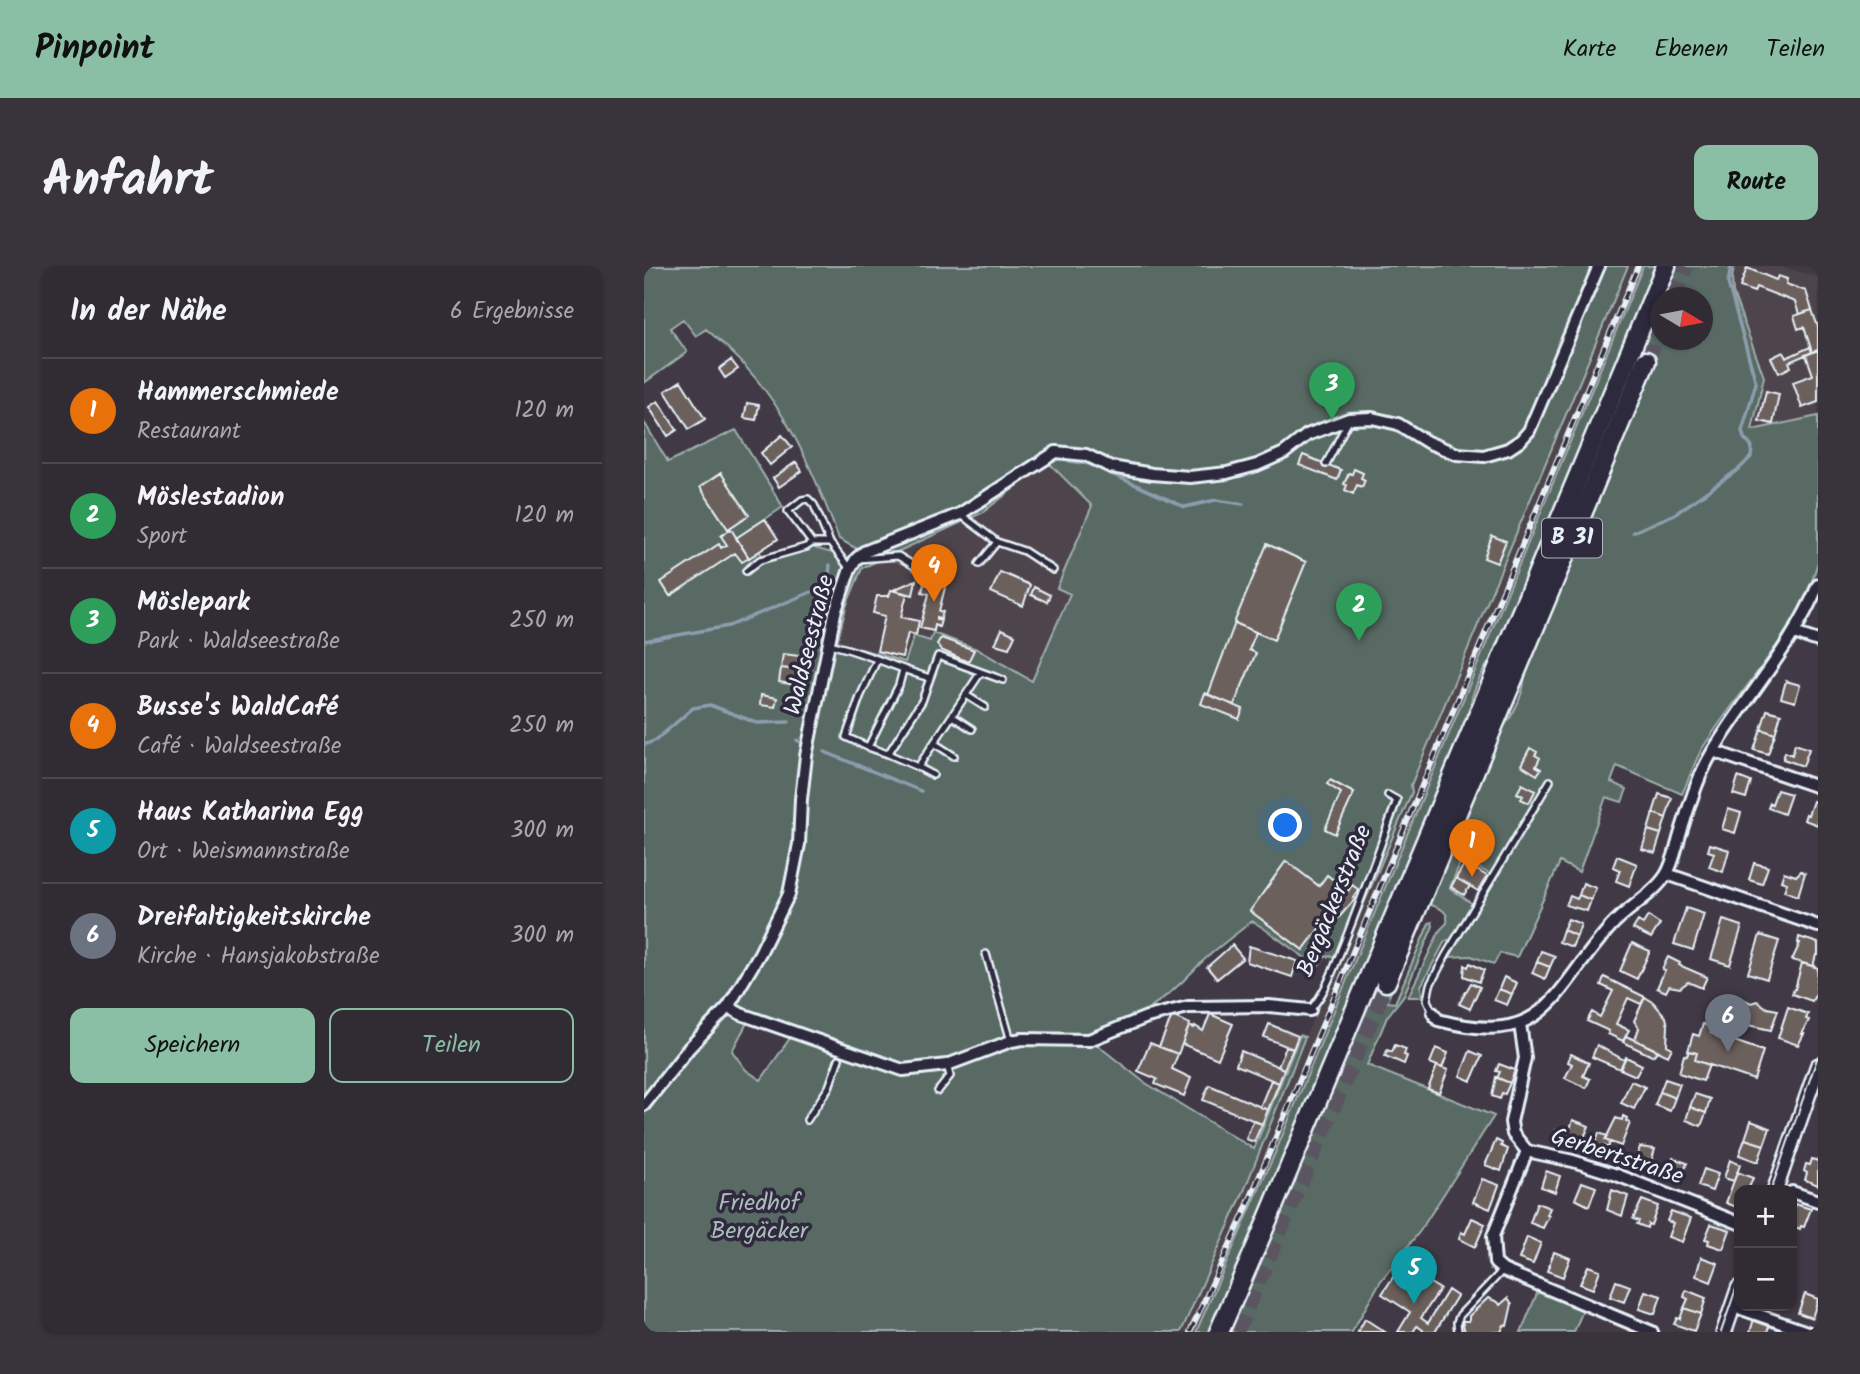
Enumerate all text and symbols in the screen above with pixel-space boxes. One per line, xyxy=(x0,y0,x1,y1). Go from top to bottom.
text: Pinpoint xyxy=(35,23,155,76)
text: Karte xyxy=(1563,30,1616,69)
text: Ebenen xyxy=(1654,30,1728,69)
text: Teilen xyxy=(1766,30,1825,69)
text: Anfahrt xyxy=(42,143,214,221)
button: Route xyxy=(1694,145,1818,220)
north arrow xyxy=(1650,287,1713,350)
text: In der Nähe xyxy=(70,288,227,336)
text: 6 Ergebnisse xyxy=(450,294,574,330)
pin: 3 xyxy=(1309,362,1355,420)
text: Hammerschmiede xyxy=(137,372,339,414)
text: 1 xyxy=(90,393,96,429)
text: 120 m xyxy=(514,393,574,429)
text: Restaurant xyxy=(137,414,241,450)
text: Möslestadion xyxy=(137,477,284,519)
text: 2 xyxy=(86,498,100,534)
text: 120 m xyxy=(514,498,574,534)
road number: B 31 xyxy=(1542,518,1602,558)
text: Sport xyxy=(137,519,187,555)
pin: 4 xyxy=(911,544,957,602)
street label: Waldseestraße xyxy=(774,571,846,719)
text: Möslepark xyxy=(137,582,250,624)
pin: 2 xyxy=(1336,583,1382,641)
text: 3 xyxy=(87,603,99,639)
text: 250 m xyxy=(509,603,574,639)
text: Park · Waldseestraße xyxy=(137,624,340,660)
text: Busse's WaldCafé xyxy=(137,687,338,729)
text: 4 xyxy=(87,708,99,744)
text: 250 m xyxy=(509,708,574,744)
text: Café · Waldseestraße xyxy=(137,729,341,765)
text: Haus Katharina Egg xyxy=(137,792,364,834)
your location xyxy=(1268,808,1302,842)
text: 5 xyxy=(87,813,99,849)
text: 300 m xyxy=(510,813,574,849)
street label: Bergäckerstraße xyxy=(1287,819,1383,983)
pin: 1 xyxy=(1449,819,1495,877)
text: Ort · Weismannstraße xyxy=(137,834,350,870)
text: Dreifaltigkeitskirche xyxy=(137,897,371,939)
text: 6 xyxy=(87,918,99,954)
text: 300 m xyxy=(510,918,574,954)
text: Kirche · Hansjakobstraße xyxy=(137,939,380,975)
pin: 6 xyxy=(1705,994,1751,1052)
button: Speichern xyxy=(70,1008,315,1083)
button: Teilen xyxy=(329,1008,574,1083)
street label: Gerbertstraße xyxy=(1546,1117,1689,1197)
park label: Friedhof Bergäcker xyxy=(710,1184,810,1251)
map controls xyxy=(1734,1185,1797,1311)
button: + xyxy=(1734,1185,1797,1248)
pin: 5 xyxy=(1391,1246,1437,1304)
button: − xyxy=(1734,1248,1797,1311)

